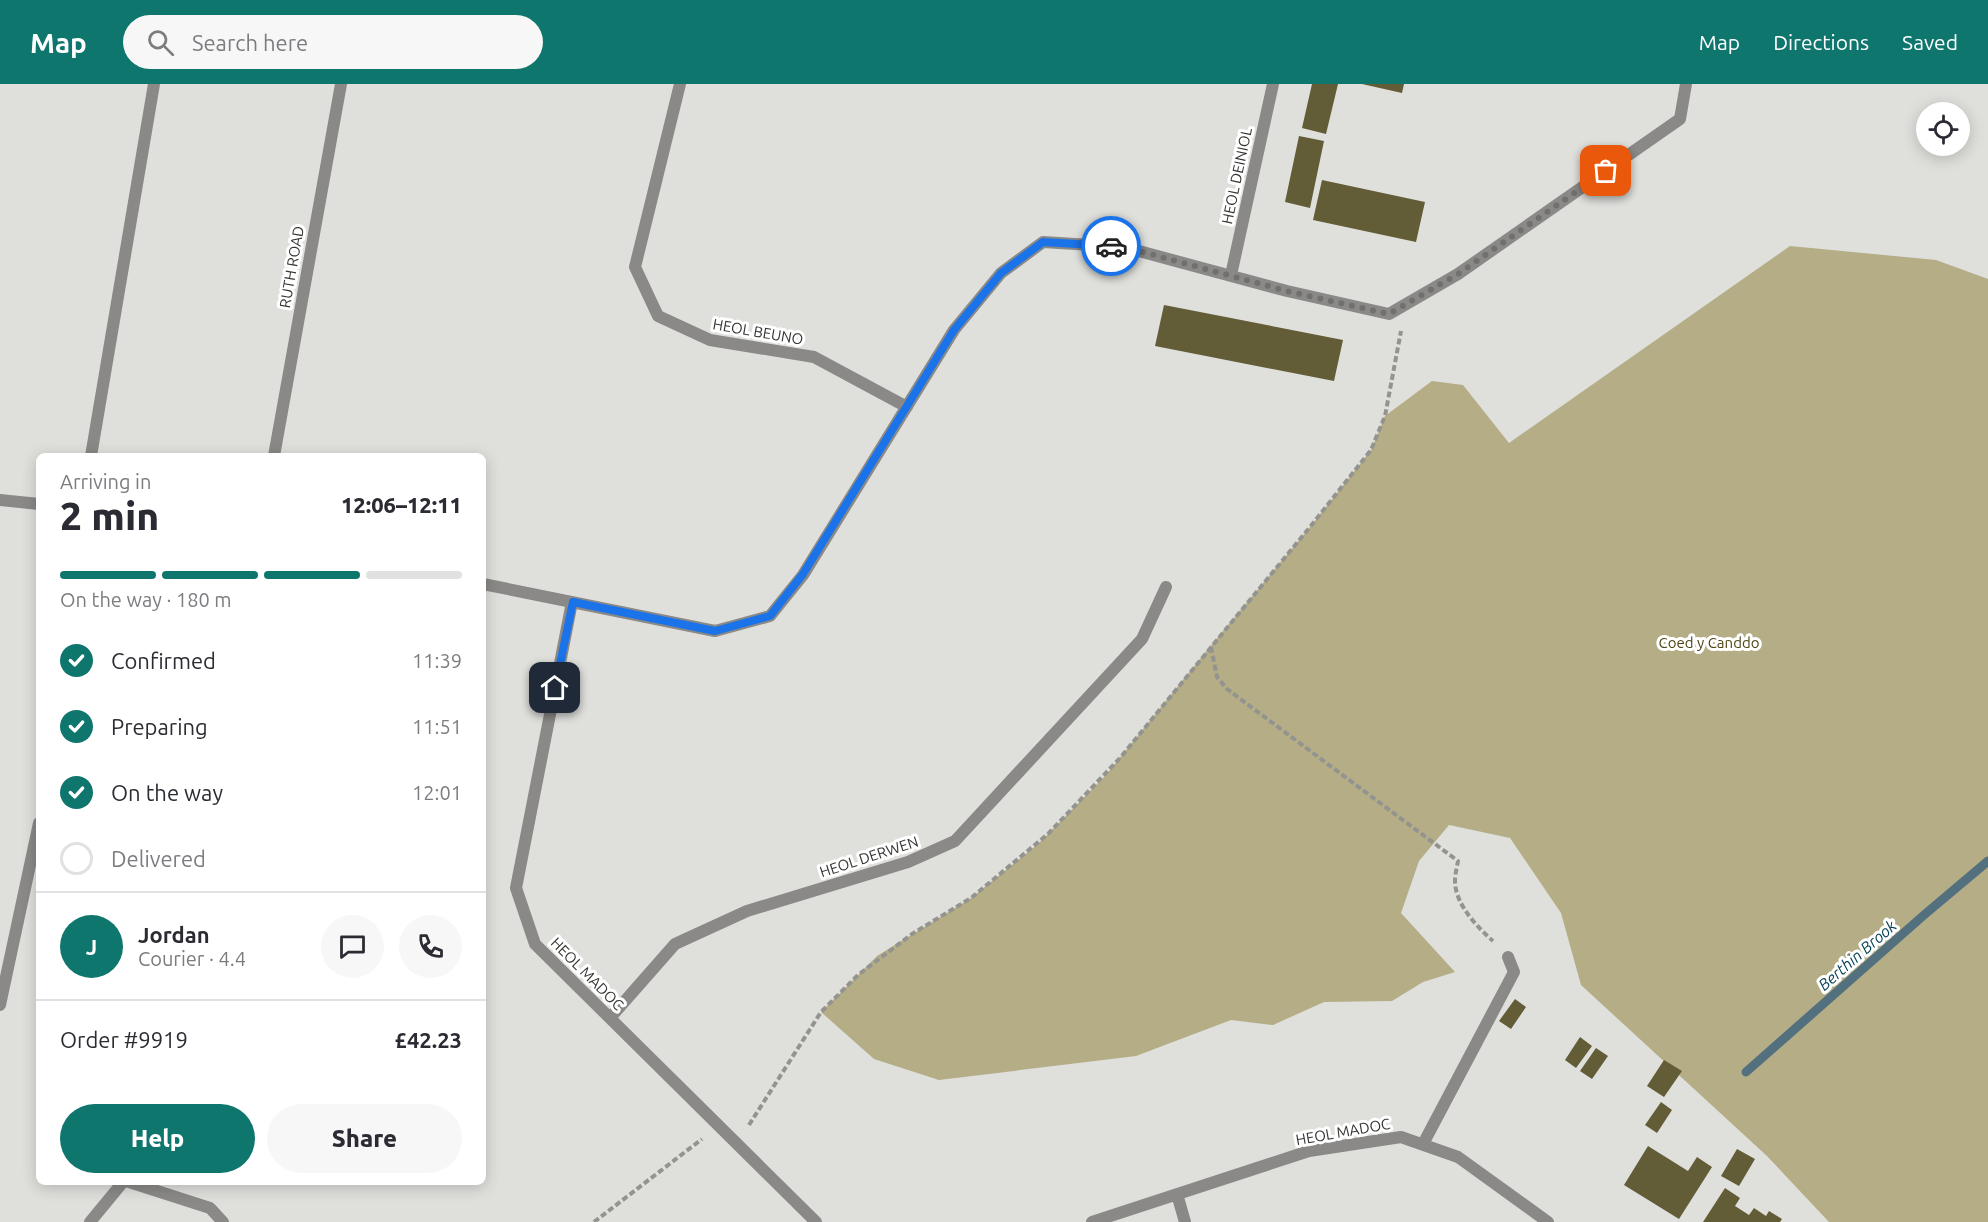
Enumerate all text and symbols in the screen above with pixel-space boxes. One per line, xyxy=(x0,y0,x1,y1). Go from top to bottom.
search box xyxy=(123,15,543,69)
icon: search xyxy=(144,26,177,59)
text: Map xyxy=(30,27,87,58)
text: Search here xyxy=(192,30,308,55)
text: Map xyxy=(1699,30,1740,54)
text: Directions xyxy=(1773,30,1869,54)
text: Saved xyxy=(1902,30,1958,54)
map controls xyxy=(1916,102,1970,156)
button: locate xyxy=(1916,102,1970,156)
street label: HEOL DEINIOL xyxy=(1218,126,1255,226)
pin xyxy=(1580,145,1631,196)
icon: bag xyxy=(1589,154,1622,187)
courier xyxy=(1081,216,1141,276)
street label: RUTH ROAD xyxy=(276,225,307,309)
icon: car xyxy=(1095,230,1128,263)
street label: HEOL BEUNO xyxy=(711,315,805,348)
text: Arriving in xyxy=(60,470,151,493)
text: 12:06–12:11 xyxy=(341,492,462,517)
text: 2 min xyxy=(60,494,159,537)
text: On the way · 180 m xyxy=(60,588,232,611)
park label: Coed y Canddo xyxy=(1659,634,1759,651)
icon: check xyxy=(60,644,93,677)
text: Confirmed xyxy=(111,648,216,673)
text: 11:39 xyxy=(412,649,462,672)
pin xyxy=(529,662,580,713)
icon: home xyxy=(538,671,571,704)
icon: check xyxy=(60,710,93,743)
text: Preparing xyxy=(111,714,208,739)
text: 11:51 xyxy=(412,715,462,738)
icon: check xyxy=(60,776,93,809)
text: On the way xyxy=(111,780,223,805)
text: 12:01 xyxy=(412,781,462,804)
street label: HEOL DERWEN xyxy=(817,833,920,880)
text: Delivered xyxy=(111,846,206,871)
button: chat xyxy=(321,915,384,978)
button: phone xyxy=(399,915,462,978)
water label: Berthin Brook xyxy=(1814,916,1900,994)
text: Jordan xyxy=(138,922,210,947)
text: J xyxy=(86,934,97,959)
street label: HEOL MADOC xyxy=(548,934,627,1013)
text: Courier · 4.4 xyxy=(138,947,246,970)
text: Order #9919 xyxy=(60,1027,188,1052)
text: £42.23 xyxy=(395,1027,462,1052)
button: Help xyxy=(60,1104,255,1173)
button: Share xyxy=(267,1104,462,1173)
street label: HEOL MADOC xyxy=(1294,1115,1391,1148)

